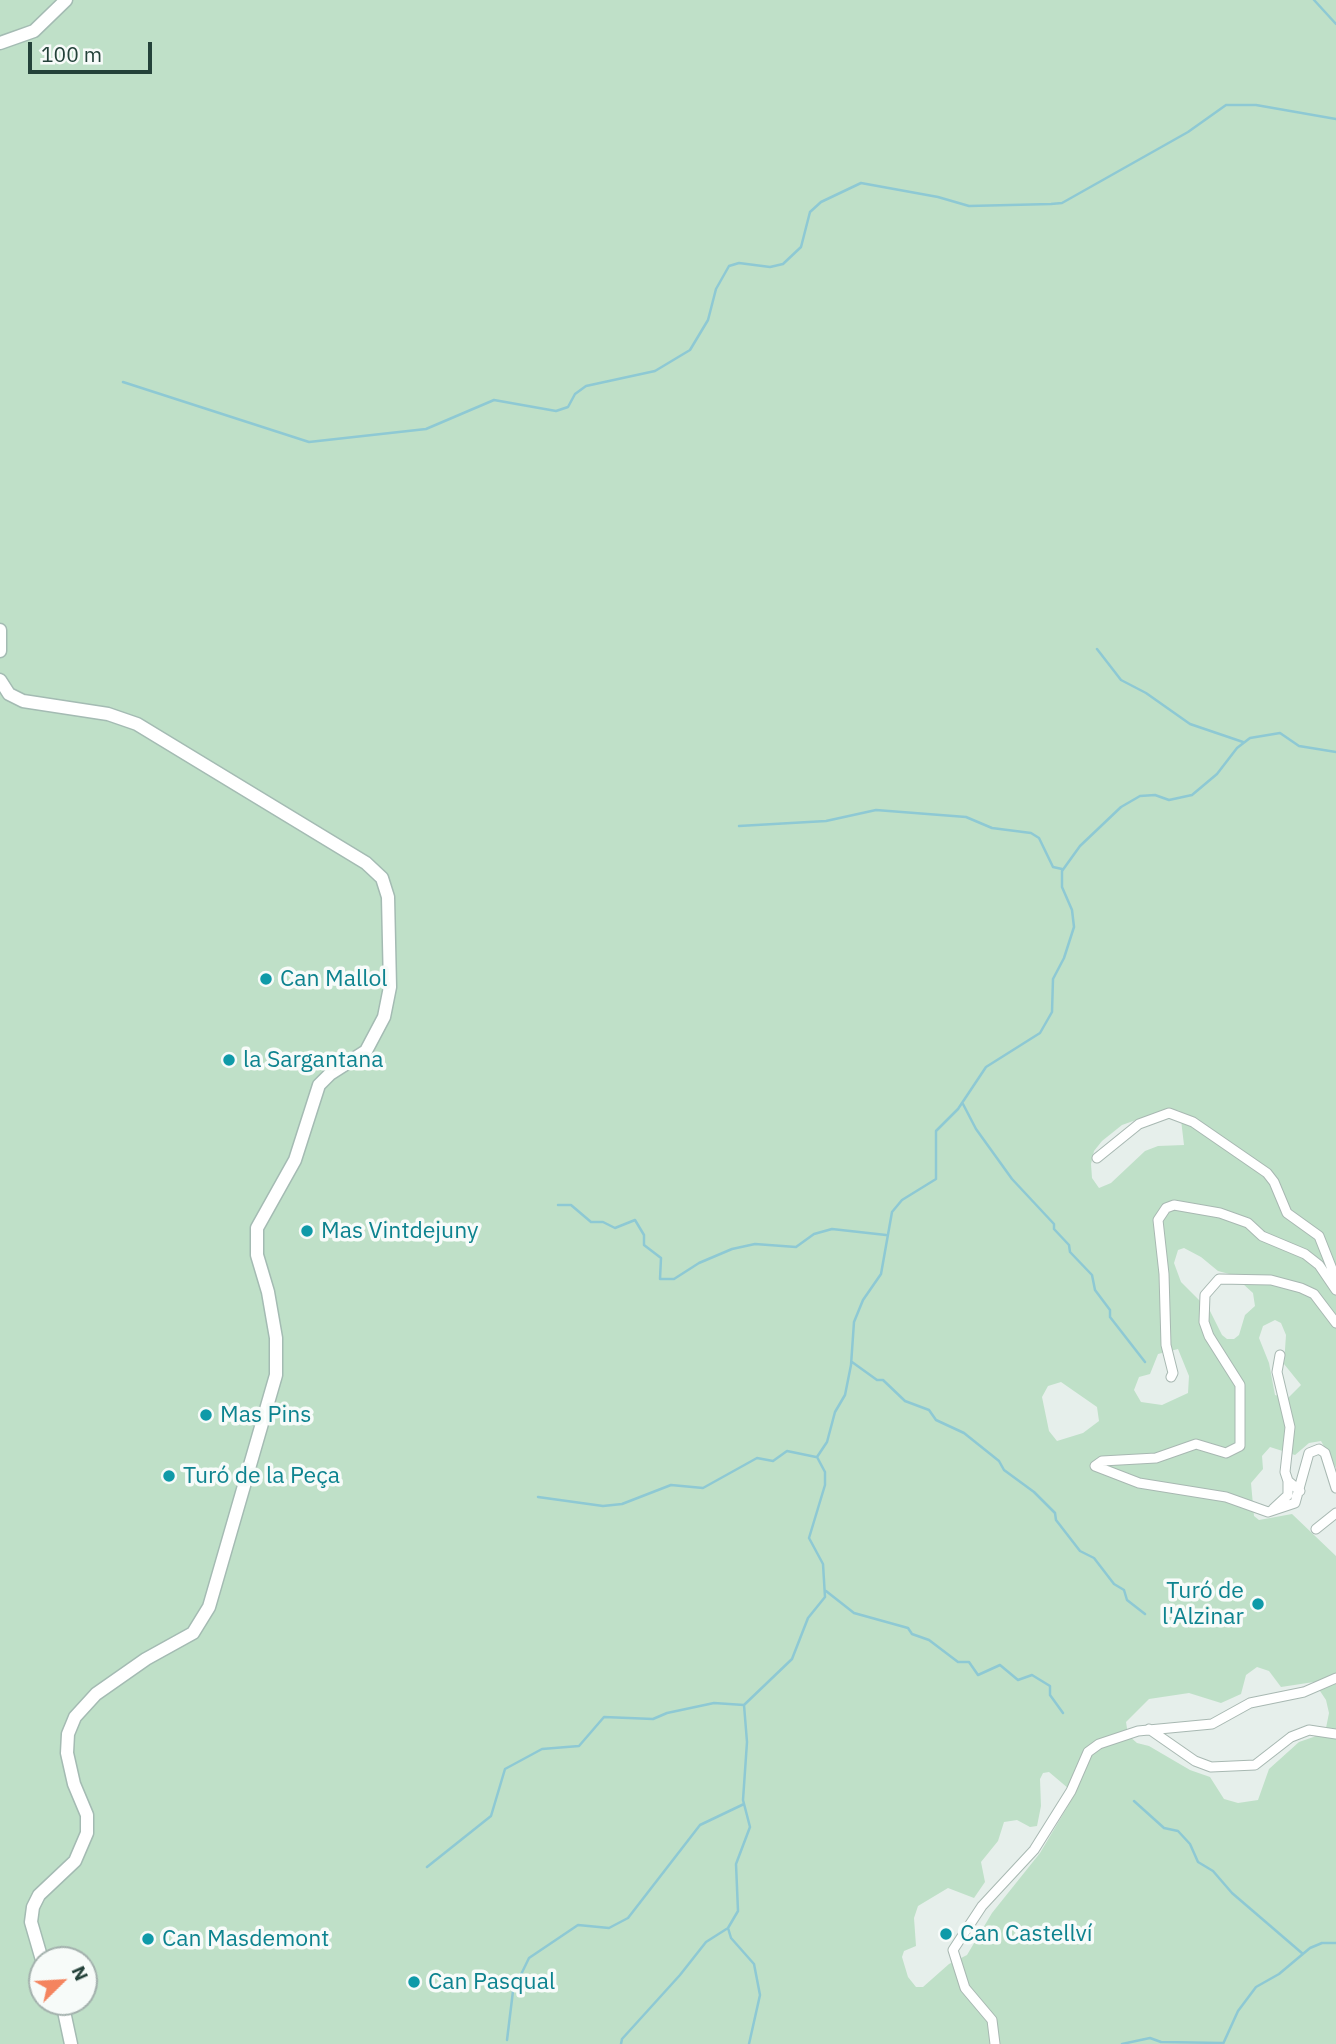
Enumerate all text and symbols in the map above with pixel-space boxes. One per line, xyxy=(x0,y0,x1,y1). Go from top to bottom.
scale bar xyxy=(32,28,156,72)
text: 100 m xyxy=(41,40,102,68)
place label: Can Mallol xyxy=(280,965,388,993)
marker: Can Mallol xyxy=(258,971,274,987)
place label: la Sargantana xyxy=(243,1046,384,1074)
marker: la Sargantana xyxy=(221,1052,237,1068)
place label: Mas Vintdejuny xyxy=(321,1217,479,1245)
marker: Mas Vintdejuny xyxy=(299,1223,315,1239)
place label: Mas Pins xyxy=(220,1401,312,1429)
marker: Mas Pins xyxy=(198,1407,214,1423)
place label: Turó de la Peça xyxy=(183,1462,340,1490)
marker: Turó de la Peça xyxy=(161,1468,177,1484)
place label: Turó de l'Alzinar xyxy=(1162,1577,1244,1631)
marker: Turó de l'Alzinar xyxy=(1250,1596,1266,1612)
place label: Can Castellví xyxy=(960,1920,1093,1948)
place label: Can Masdemont xyxy=(162,1925,329,1953)
marker: Can Castellví xyxy=(938,1926,954,1942)
marker: Can Masdemont xyxy=(140,1931,156,1947)
north arrow xyxy=(28,1946,98,2016)
text: N xyxy=(67,1962,94,1984)
place label: Can Pasqual xyxy=(428,1968,555,1996)
marker: Can Pasqual xyxy=(406,1974,422,1990)

